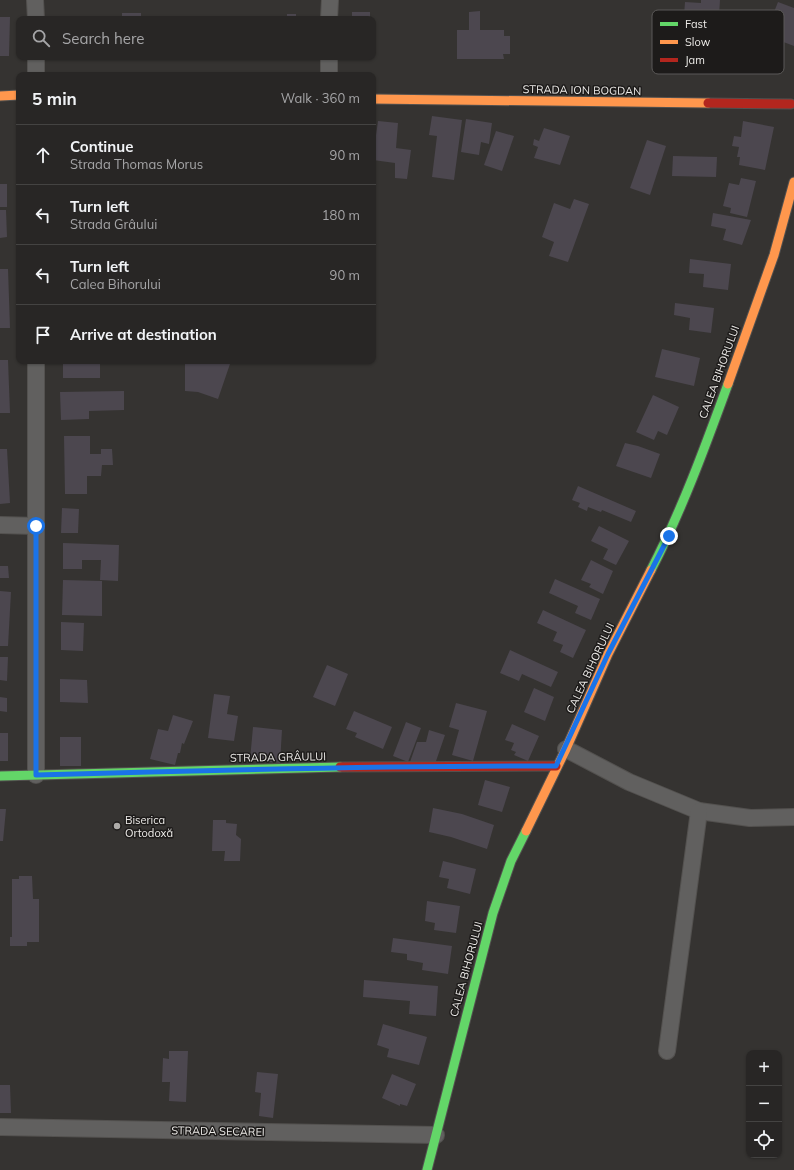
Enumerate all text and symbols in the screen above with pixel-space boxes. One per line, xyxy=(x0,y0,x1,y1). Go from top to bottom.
legend xyxy=(652,10,784,74)
search box xyxy=(16,16,376,60)
text: Fast xyxy=(685,17,707,31)
icon: search xyxy=(30,27,52,49)
text: Search here xyxy=(62,29,144,48)
text: Slow xyxy=(685,35,711,49)
text: Jam xyxy=(685,53,705,67)
street label: STRADA ION BOGDAN xyxy=(523,82,641,98)
text: 5 min xyxy=(32,88,77,109)
text: Walk · 360 m xyxy=(281,90,360,106)
text: Continue xyxy=(70,137,133,156)
icon: ahead xyxy=(32,144,54,166)
text: 90 m xyxy=(330,147,360,163)
text: Strada Thomas Morus xyxy=(70,156,203,172)
text: Turn left xyxy=(70,197,129,216)
icon: left xyxy=(32,204,54,226)
text: 180 m xyxy=(322,207,360,223)
text: Strada Grâului xyxy=(70,216,157,232)
text: Turn left xyxy=(70,257,129,276)
icon: left xyxy=(32,264,54,286)
text: 90 m xyxy=(330,267,360,283)
text: Calea Bihorului xyxy=(70,276,161,292)
street label: CALEA BIHORULUI xyxy=(696,323,742,421)
icon: arrive xyxy=(32,324,54,346)
text: Arrive at destination xyxy=(70,325,217,344)
route start xyxy=(27,517,45,535)
route end xyxy=(660,527,678,545)
street label: CALEA BIHORULUI xyxy=(563,621,617,715)
street label: STRADA GRÂULUI xyxy=(230,749,326,765)
place label: Biserica Ortodoxă xyxy=(125,813,173,840)
marker: Biserica Ortodoxă xyxy=(112,821,122,831)
street label: CALEA BIHORULUI xyxy=(447,920,485,1018)
map controls xyxy=(746,1050,782,1158)
button: + xyxy=(746,1050,782,1086)
button: − xyxy=(746,1086,782,1122)
button: locate xyxy=(746,1122,782,1158)
street label: STRADA SECAREI xyxy=(171,1123,265,1139)

